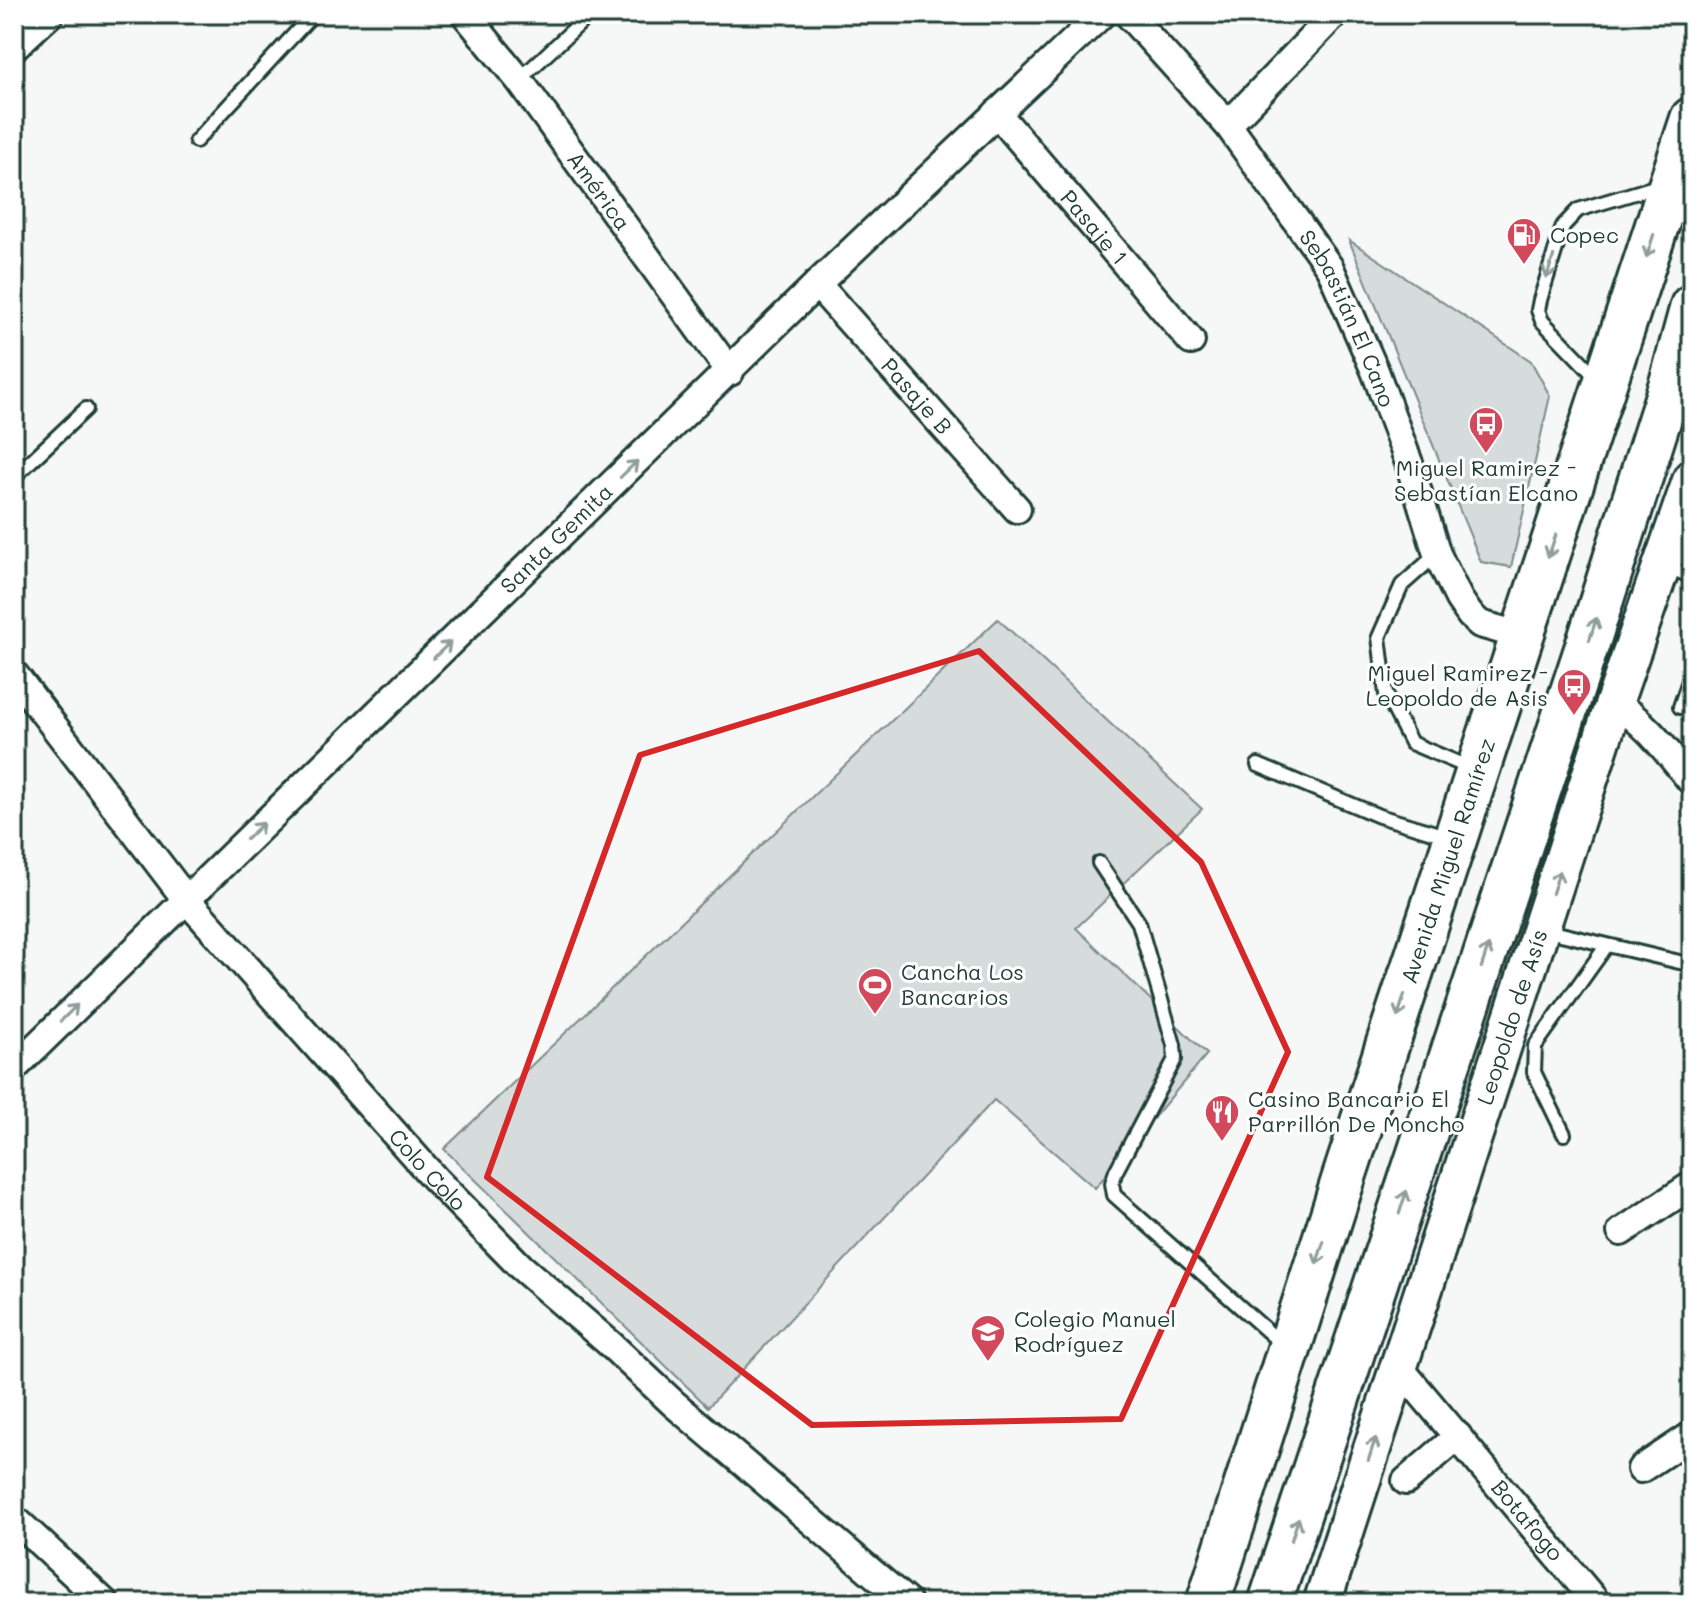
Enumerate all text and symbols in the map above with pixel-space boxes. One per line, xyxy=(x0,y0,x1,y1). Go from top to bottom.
street label: América xyxy=(561,145,638,236)
street label: Pasaje 1 xyxy=(1055,183,1135,270)
fuel station icon: Copec xyxy=(1505,216,1543,266)
place label: Copec xyxy=(1550,220,1619,249)
street label: Sebastián El Cano xyxy=(1293,224,1402,411)
one-way arrow xyxy=(1642,233,1656,258)
one-way arrow xyxy=(1542,254,1557,279)
street label: Pasaje B xyxy=(875,351,959,440)
bus stop icon: Miguel Ramirez - Sebastían Elcano xyxy=(1467,405,1505,455)
place label: Miguel Ramirez - Sebastían Elcano xyxy=(1394,453,1578,507)
one-way arrow xyxy=(619,460,639,479)
street label: Santa Gemita xyxy=(494,477,619,600)
one-way arrow xyxy=(1543,533,1558,558)
one-way arrow xyxy=(1587,617,1601,642)
one-way arrow xyxy=(432,641,451,660)
place label: Miguel Ramirez - Leopoldo de Asis xyxy=(1366,658,1548,712)
bus stop icon: Miguel Ramirez - Leopoldo de Asis xyxy=(1555,667,1593,717)
street label: Avenida Miguel Ramírez xyxy=(1394,734,1501,987)
one-way arrow xyxy=(245,822,264,841)
one-way arrow xyxy=(1550,870,1565,895)
street label: Leopoldo de Asís xyxy=(1470,926,1554,1108)
one-way arrow xyxy=(1478,943,1493,968)
place label: Cancha Los Bancarios xyxy=(901,957,1024,1011)
sports icon: Cancha Los Bancarios xyxy=(856,966,894,1016)
one-way arrow xyxy=(1392,993,1407,1018)
one-way arrow xyxy=(59,1004,78,1023)
place label: Casino Bancario El Parrillón De Moncho xyxy=(1248,1084,1464,1138)
restaurant icon: Casino Bancario El Parrillón De Moncho xyxy=(1203,1093,1241,1143)
street label: Colo Colo xyxy=(383,1122,473,1217)
one-way arrow xyxy=(1396,1190,1411,1215)
one-way arrow xyxy=(1311,1240,1326,1265)
place label: Colegio Manuel Rodríguez xyxy=(1014,1304,1176,1358)
school or university icon: Colegio Manuel Rodríguez xyxy=(969,1313,1007,1363)
one-way arrow xyxy=(1366,1437,1381,1462)
street label: Botafogo xyxy=(1485,1473,1570,1567)
one-way arrow xyxy=(1288,1517,1303,1542)

